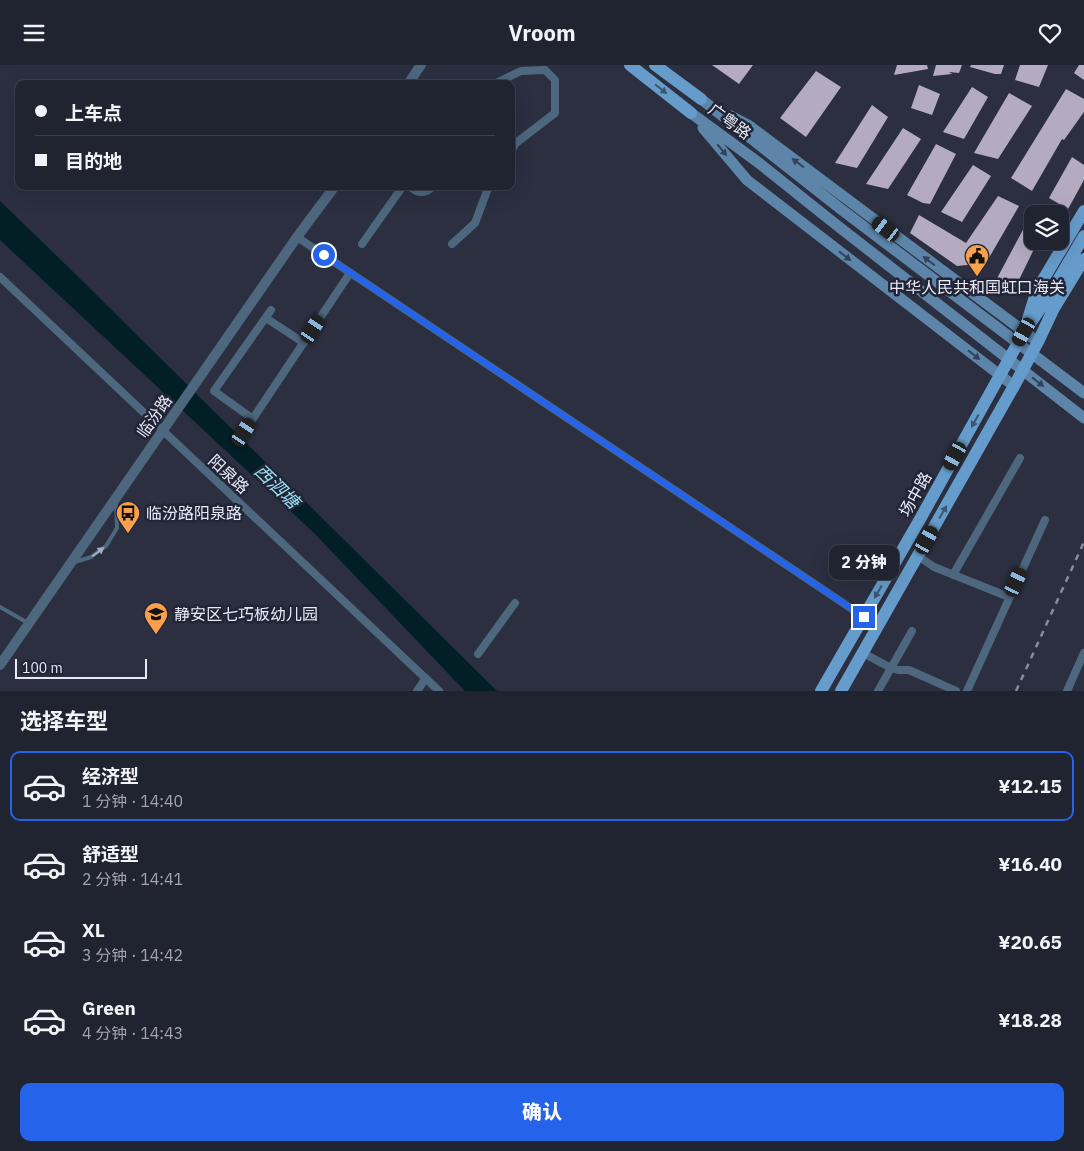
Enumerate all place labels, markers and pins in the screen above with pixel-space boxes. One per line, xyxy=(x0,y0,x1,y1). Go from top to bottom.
public building icon: 中华人民共和国虹口海关 xyxy=(964,243,990,277)
place label: 中华人民共和国虹口海关 xyxy=(889,277,1065,297)
bus stop icon: 临汾路阳泉路 xyxy=(115,500,141,534)
place label: 临汾路阳泉路 xyxy=(146,503,242,523)
school or university icon: 静安区七巧板幼儿园 xyxy=(143,601,169,635)
place label: 静安区七巧板幼儿园 xyxy=(174,604,318,624)

